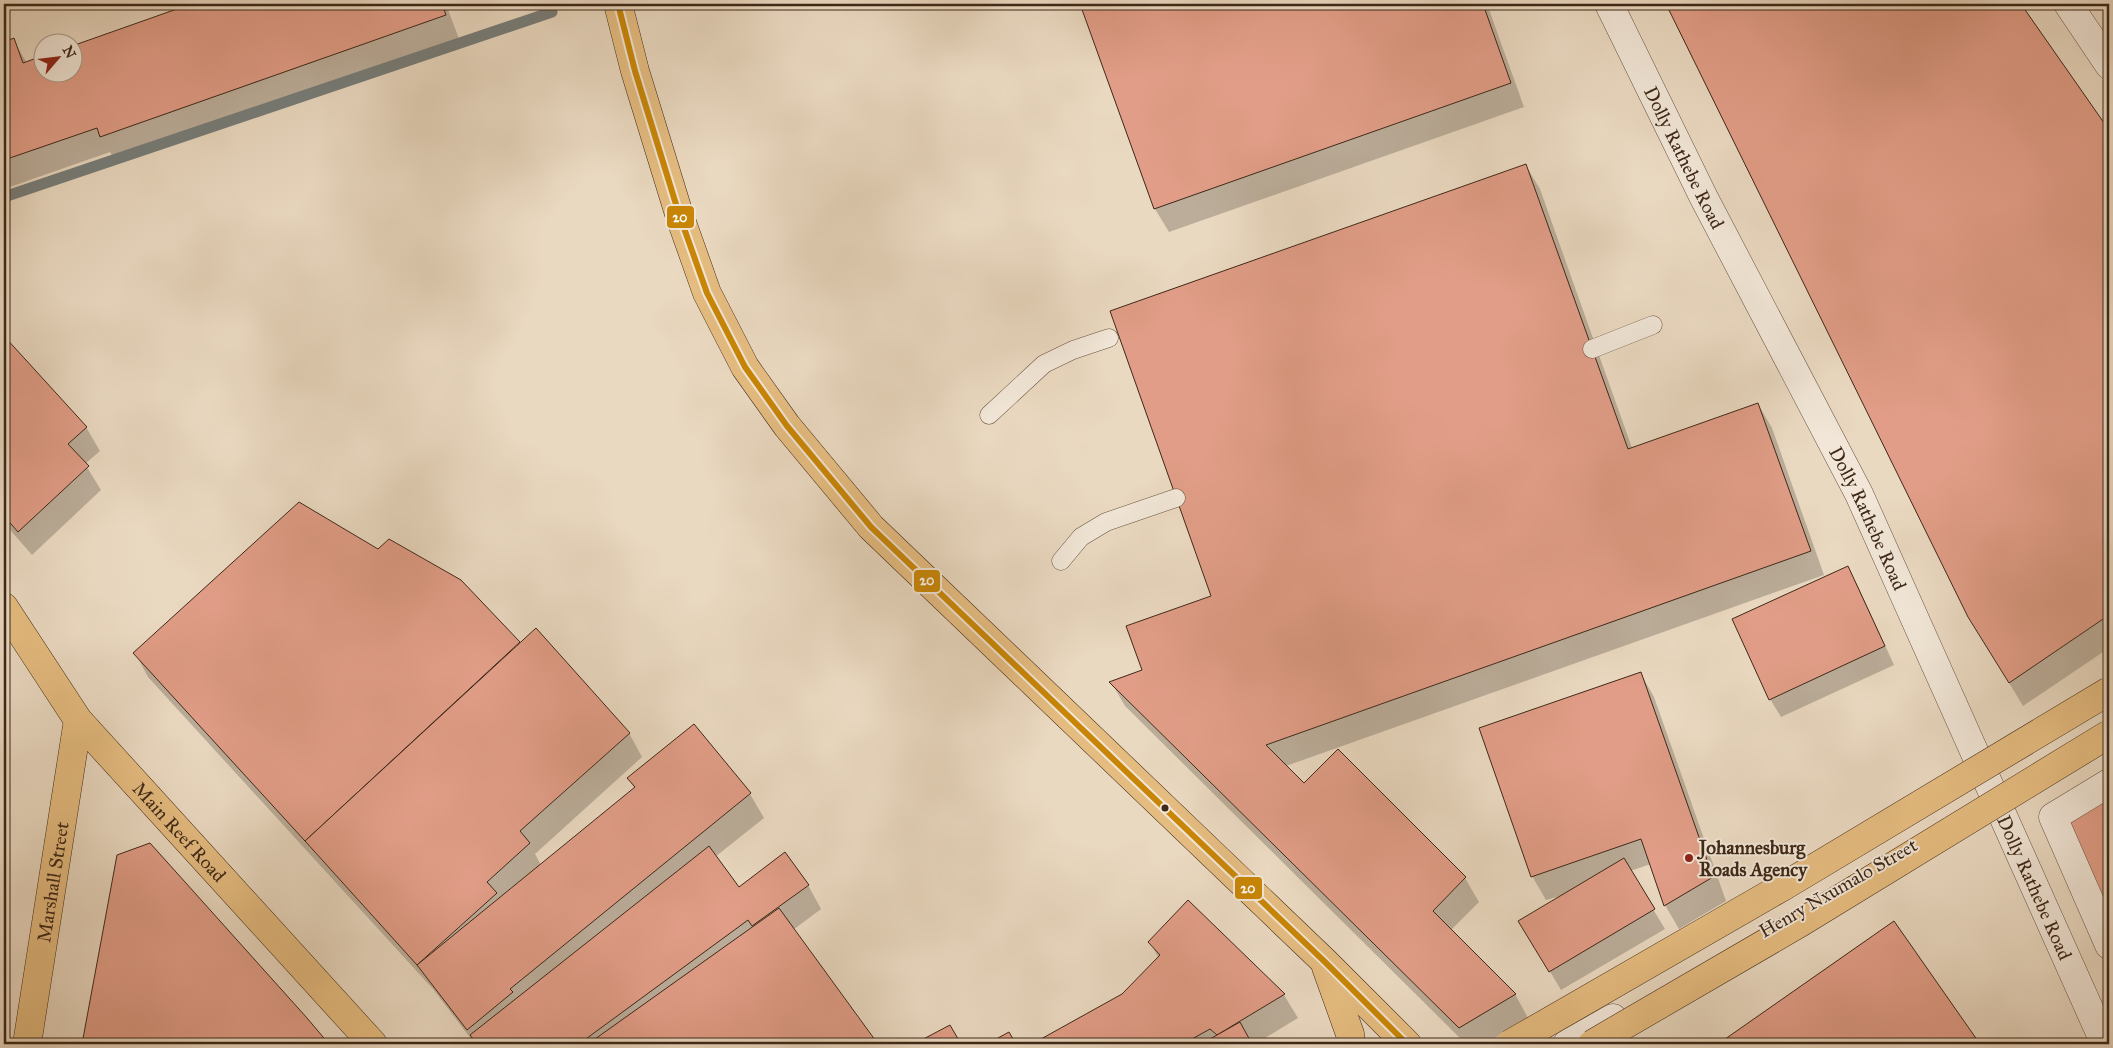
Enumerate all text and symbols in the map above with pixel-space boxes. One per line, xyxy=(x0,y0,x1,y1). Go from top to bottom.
north arrow xyxy=(32,32,82,82)
text: N xyxy=(59,43,79,61)
street label: Dolly Rathebe Road xyxy=(1640,82,1730,233)
line badge: 20 xyxy=(666,205,695,229)
text: 20 xyxy=(672,209,688,226)
street label: Dolly Rathebe Road xyxy=(1825,442,1912,594)
line badge: 20 xyxy=(913,569,941,593)
text: 20 xyxy=(919,572,935,589)
street label: Main Reef Road xyxy=(128,777,231,887)
unlabelled marker xyxy=(1160,803,1170,813)
street label: Dolly Rathebe Road xyxy=(1993,811,2077,964)
street label: Marshall Street xyxy=(32,820,73,944)
street label: Henry Nxumalo Street xyxy=(1755,833,1921,943)
place label: Johannesburg Roads Agency xyxy=(1696,836,1808,882)
marker: Johannesburg Roads Agency xyxy=(1683,852,1695,864)
line badge: 20 xyxy=(1234,876,1263,900)
text: 20 xyxy=(1240,880,1256,897)

